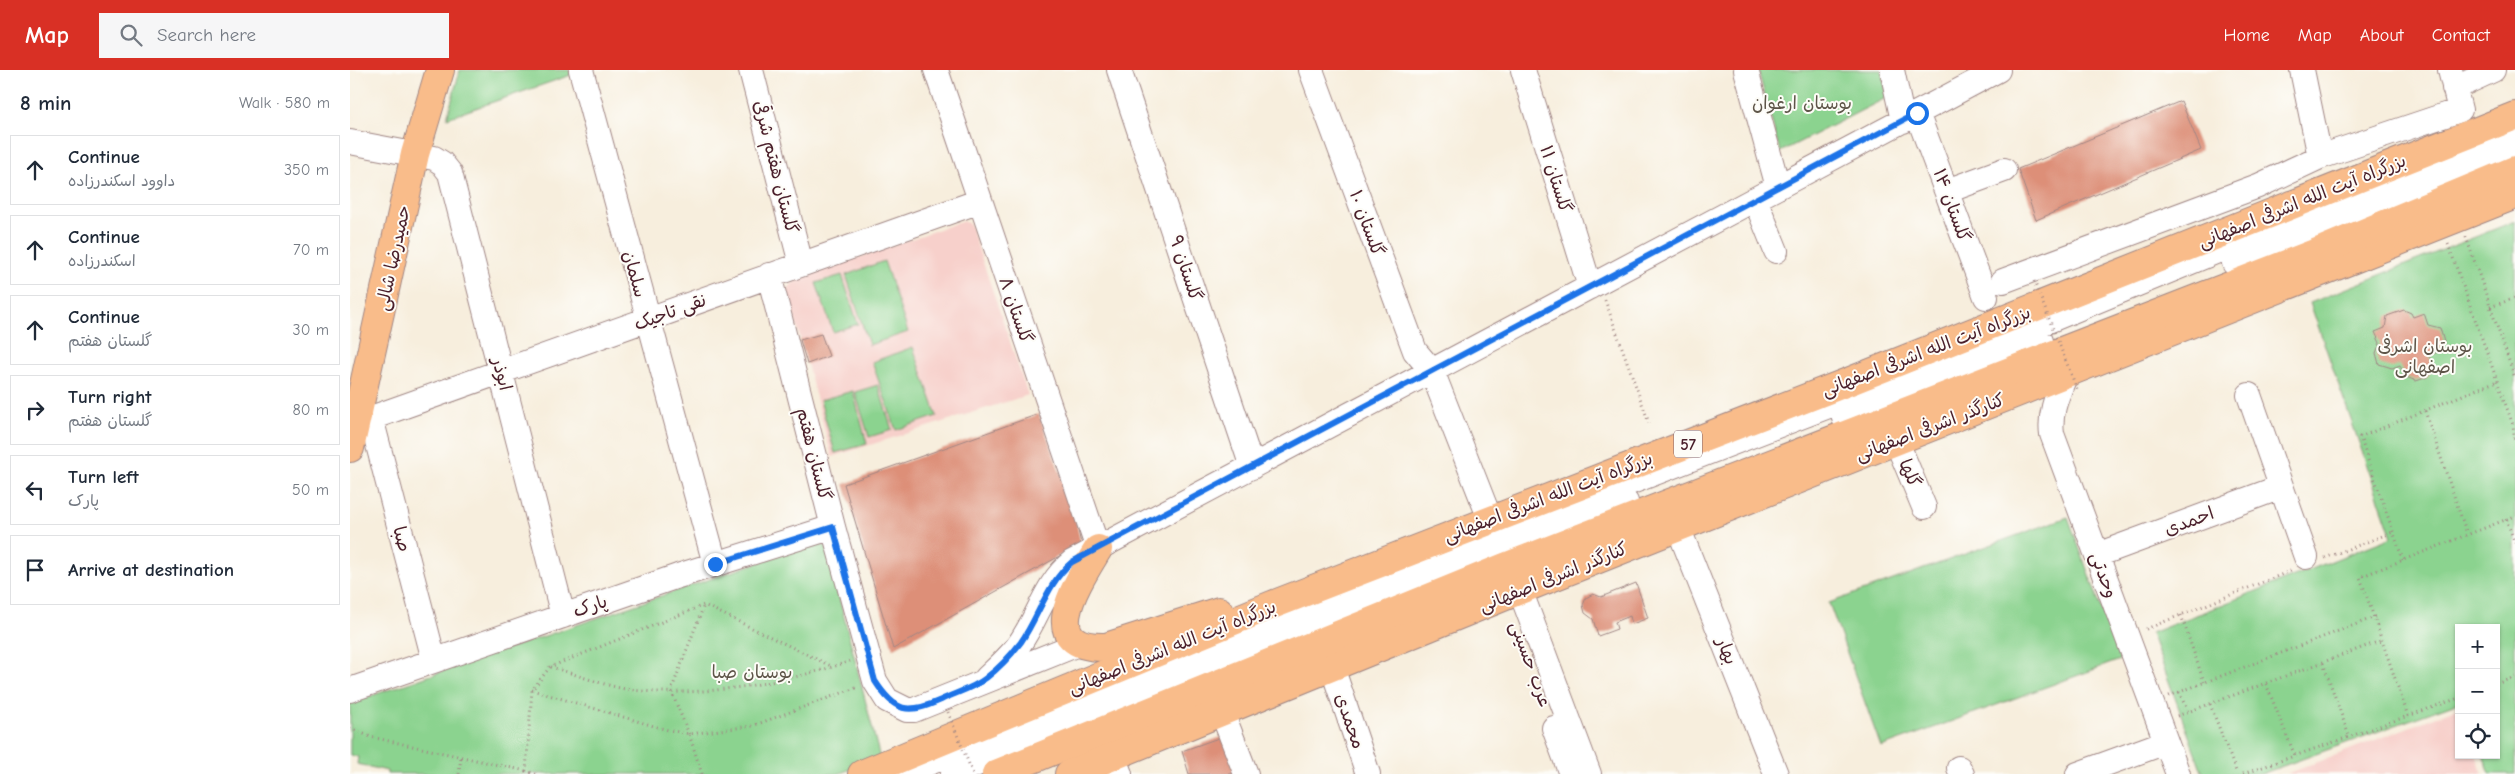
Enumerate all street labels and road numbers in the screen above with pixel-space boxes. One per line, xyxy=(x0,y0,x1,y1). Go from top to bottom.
street label: گلستان هفتم شرقی xyxy=(746,98,804,237)
street label: گلستان ۱۱ xyxy=(1535,143,1576,216)
street label: بزرگراه آیت الله اشرفی اصفهانی xyxy=(2195,148,2409,253)
street label: گلستان ۱۴ xyxy=(1929,166,1975,245)
street label: گلستان ۱۰ xyxy=(1345,187,1388,259)
street label: حمیدرضا شالی xyxy=(372,203,415,313)
street label: گلستان ۹ xyxy=(1165,233,1206,304)
street label: سلمان xyxy=(618,248,651,300)
street label: گلستان ٨ xyxy=(994,274,1037,346)
street label: نقی تاجیک xyxy=(631,290,709,335)
street label: بزرگراه آیت الله اشرفی اصفهانی xyxy=(1818,300,2034,401)
street label: ابوذر xyxy=(487,353,516,393)
street label: کنارگذر اشرفی اصفهانی xyxy=(1852,387,2008,466)
street label: گلستان هفتم xyxy=(789,406,835,504)
road number: 57 xyxy=(1674,430,1702,458)
street label: بزرگراه آیت الله اشرفی اصفهانی xyxy=(1440,446,1656,547)
street label: گلها xyxy=(1894,456,1925,491)
street label: احمدی xyxy=(2161,503,2217,540)
street label: صبا xyxy=(388,524,415,554)
street label: کنارگذر اشرفی اصفهانی xyxy=(1475,536,1631,617)
street label: وحدتی xyxy=(2086,549,2122,601)
street label: پارک xyxy=(570,591,610,623)
street label: بزرگراه آیت الله اشرفی اصفهانی xyxy=(1065,594,1279,699)
street label: عرب حسینی xyxy=(1505,619,1556,710)
street label: بهار xyxy=(1711,633,1741,668)
street label: محمدی xyxy=(1330,691,1369,752)

